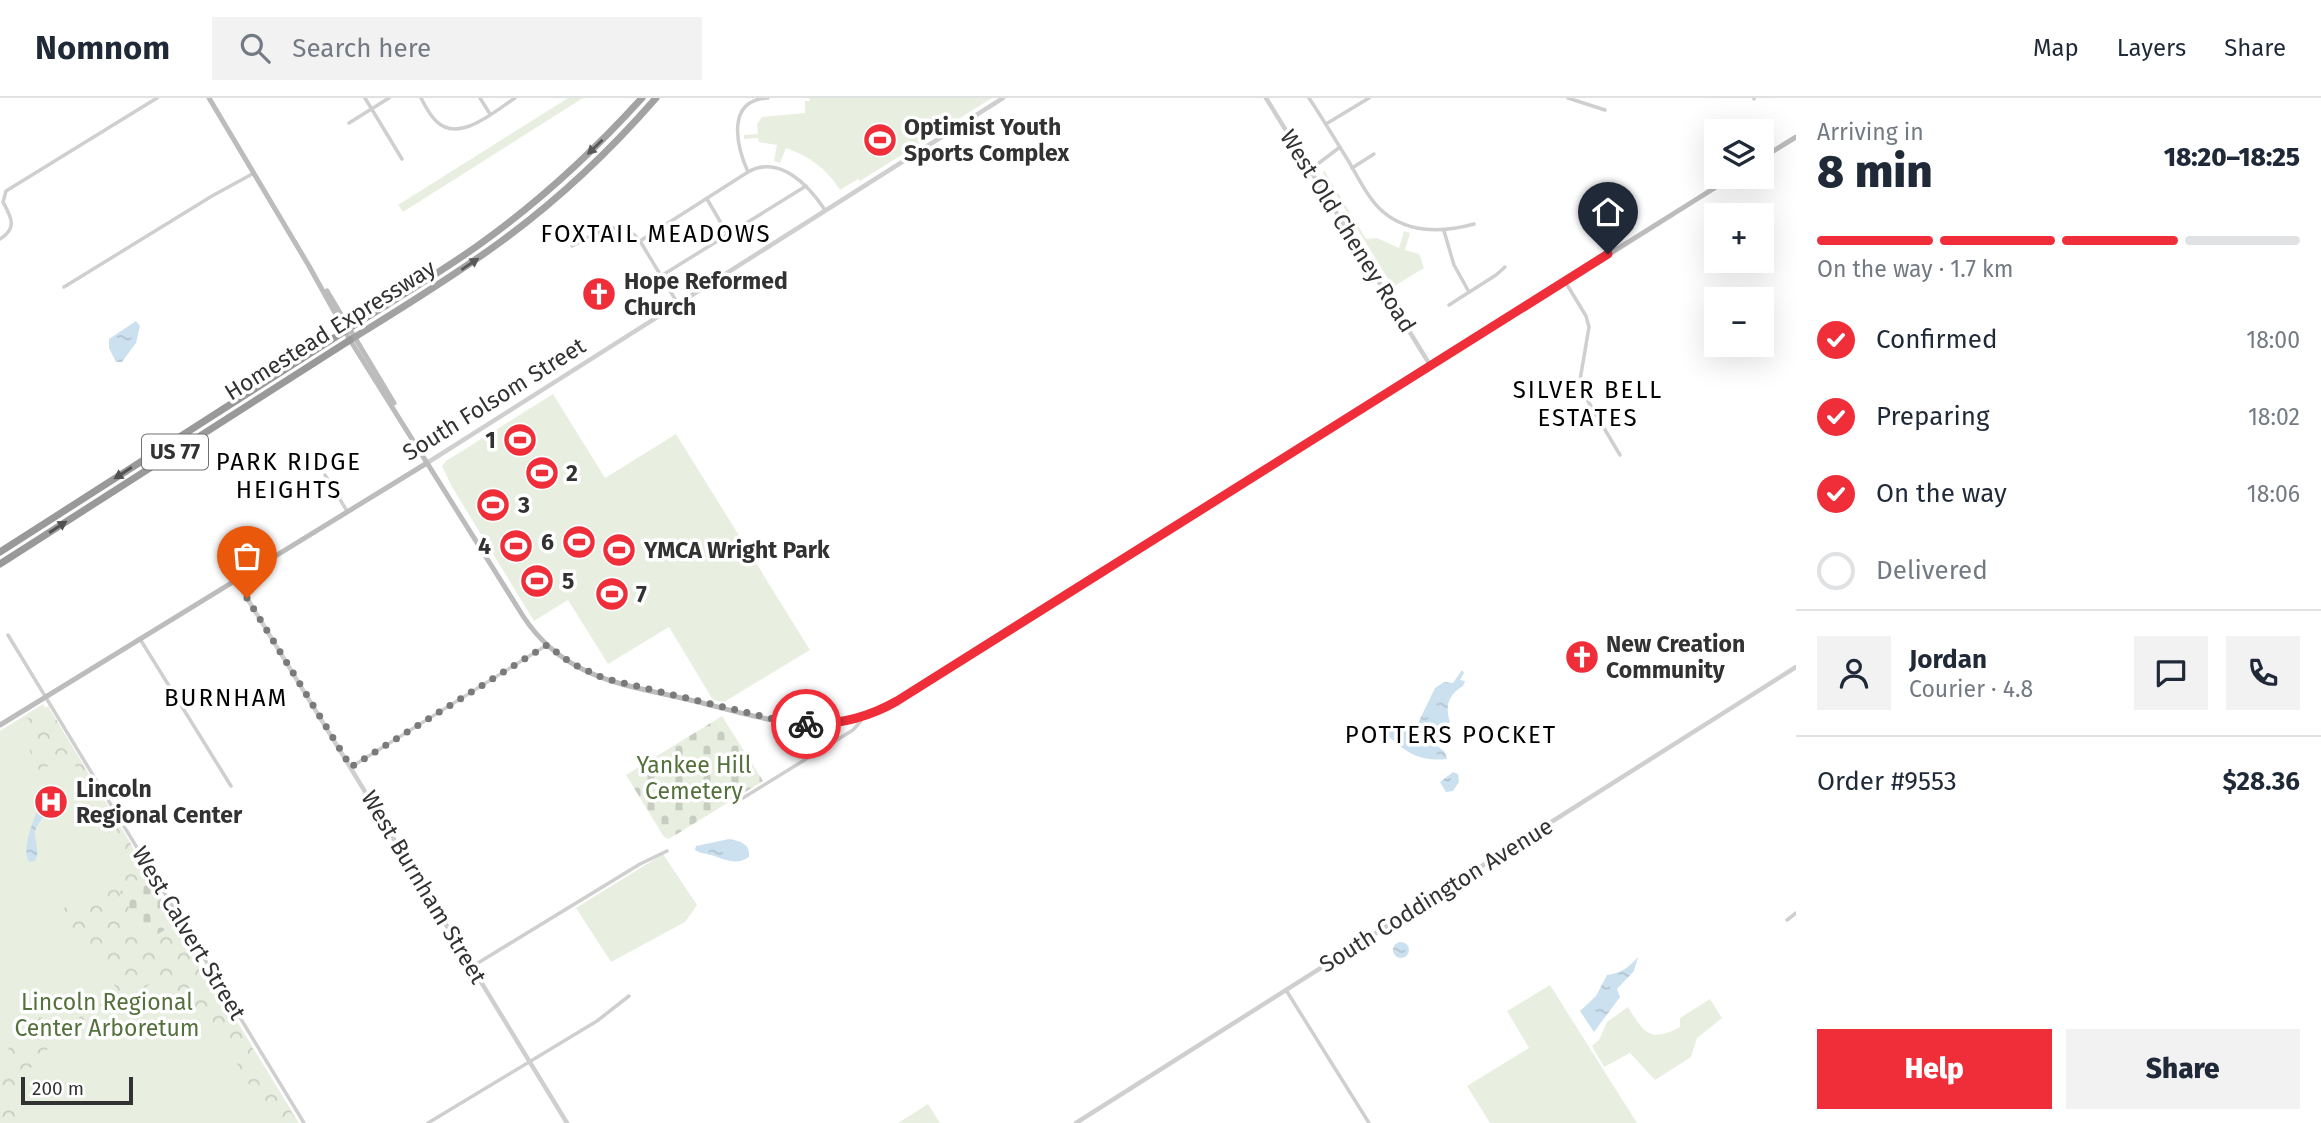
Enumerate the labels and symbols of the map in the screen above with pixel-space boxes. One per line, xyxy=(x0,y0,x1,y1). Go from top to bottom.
place label: Optimist Youth Sports Complex xyxy=(904,113,1069,167)
sports icon: Optimist Youth Sports Complex xyxy=(861,121,899,159)
street label: West Old Cheney Road xyxy=(1274,124,1422,338)
one-way arrow xyxy=(587,139,604,155)
pin xyxy=(1578,182,1638,254)
district label: FOXTAIL MEADOWS xyxy=(541,220,771,248)
street label: Homestead Expressway xyxy=(219,253,441,406)
one-way arrow xyxy=(460,258,479,271)
place label: Hope Reformed Church xyxy=(624,267,788,321)
church icon: Hope Reformed Church xyxy=(580,275,618,313)
street label: South Folsom Street xyxy=(397,331,591,467)
district label: SILVER BELL ESTATES xyxy=(1513,376,1663,432)
sports icon: 1 xyxy=(501,421,539,459)
place label: 1 xyxy=(485,426,496,454)
road number: US 77 xyxy=(142,434,208,470)
district label: PARK RIDGE HEIGHTS xyxy=(216,448,362,504)
sports icon: 2 xyxy=(523,454,561,492)
place label: 2 xyxy=(566,459,578,487)
one-way arrow xyxy=(113,467,132,480)
sports icon: 3 xyxy=(474,486,512,524)
place label: 3 xyxy=(517,491,530,519)
one-way arrow xyxy=(48,521,67,534)
sports icon: 6 xyxy=(560,523,598,561)
pin xyxy=(217,526,277,598)
sports icon: 4 xyxy=(497,527,535,565)
place label: 6 xyxy=(541,528,554,556)
sports icon: YMCA Wright Park xyxy=(600,531,638,569)
place label: 4 xyxy=(478,532,491,560)
place label: YMCA Wright Park xyxy=(643,536,830,564)
sports icon: 5 xyxy=(518,562,556,600)
place label: 5 xyxy=(562,567,574,595)
sports icon: 7 xyxy=(593,575,631,613)
place label: 7 xyxy=(636,580,647,608)
place label: New Creation Community xyxy=(1606,630,1745,684)
church icon: New Creation Community xyxy=(1563,638,1601,676)
district label: BURNHAM xyxy=(164,684,288,712)
courier xyxy=(771,689,841,759)
district label: POTTERS POCKET xyxy=(1345,721,1557,749)
park label: Yankee Hill Cemetery xyxy=(636,751,752,805)
place label: Lincoln Regional Center xyxy=(76,775,243,829)
hospital icon: Lincoln Regional Center xyxy=(32,783,70,821)
street label: West Burnham Street xyxy=(355,785,493,989)
street label: South Coddington Avenue xyxy=(1314,812,1558,978)
street label: West Calvert Street xyxy=(126,841,252,1025)
park label: Lincoln Regional Center Arboretum xyxy=(14,988,200,1042)
scale bar xyxy=(21,1074,133,1106)

